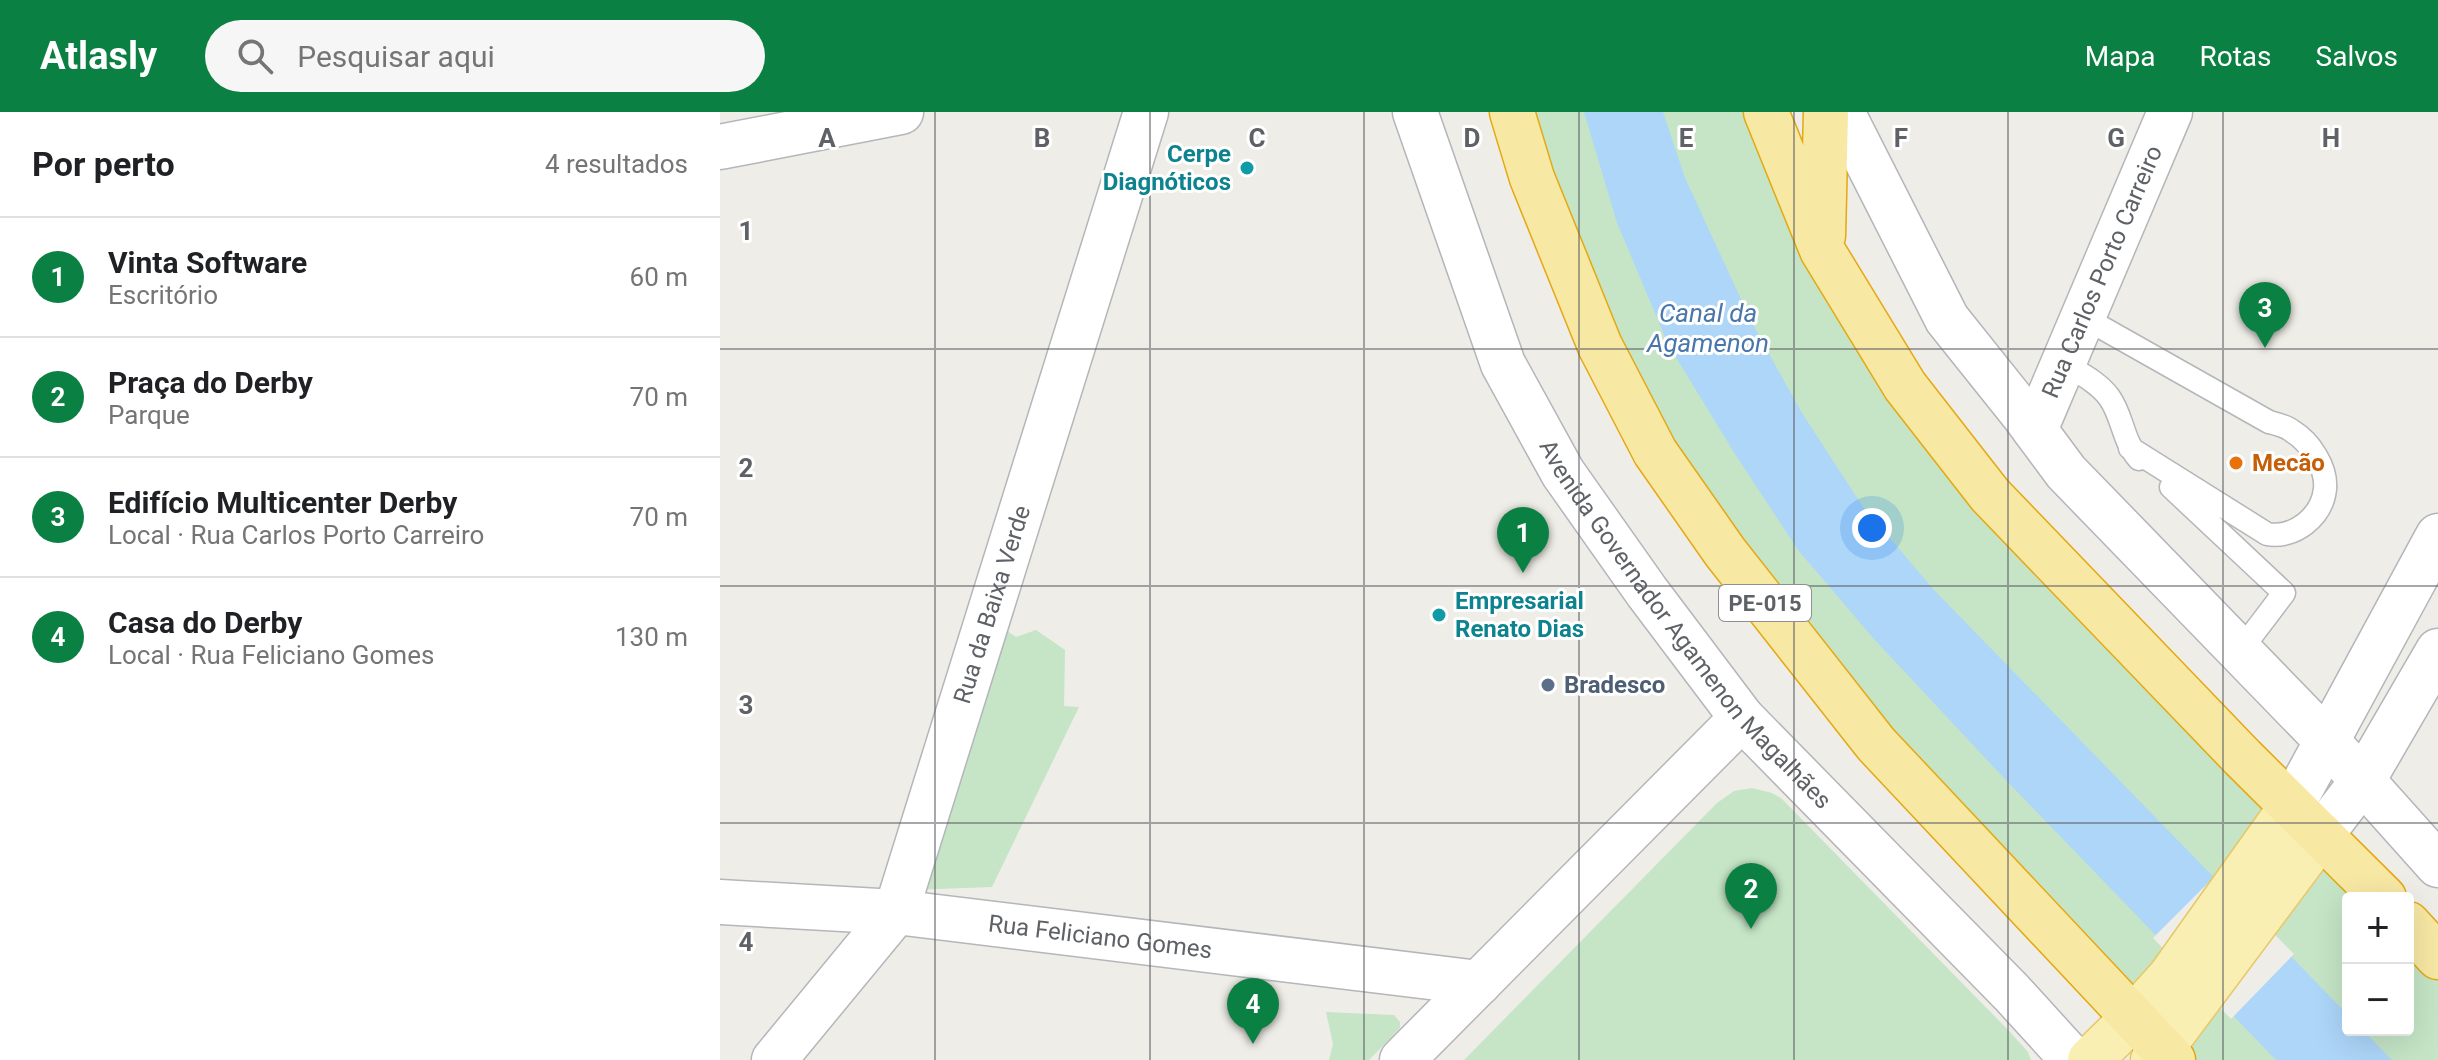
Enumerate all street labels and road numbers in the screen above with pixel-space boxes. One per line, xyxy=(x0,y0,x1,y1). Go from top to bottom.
street label: Rua Carlos Porto Carreiro xyxy=(2036,141,2168,402)
street label: Avenida Governador Agamenon Magalhães xyxy=(1533,435,1837,815)
street label: Rua da Baixa Verde xyxy=(948,502,1036,707)
road number: PE-015 xyxy=(1719,585,1811,621)
street label: Rua Feliciano Gomes xyxy=(987,909,1214,964)

